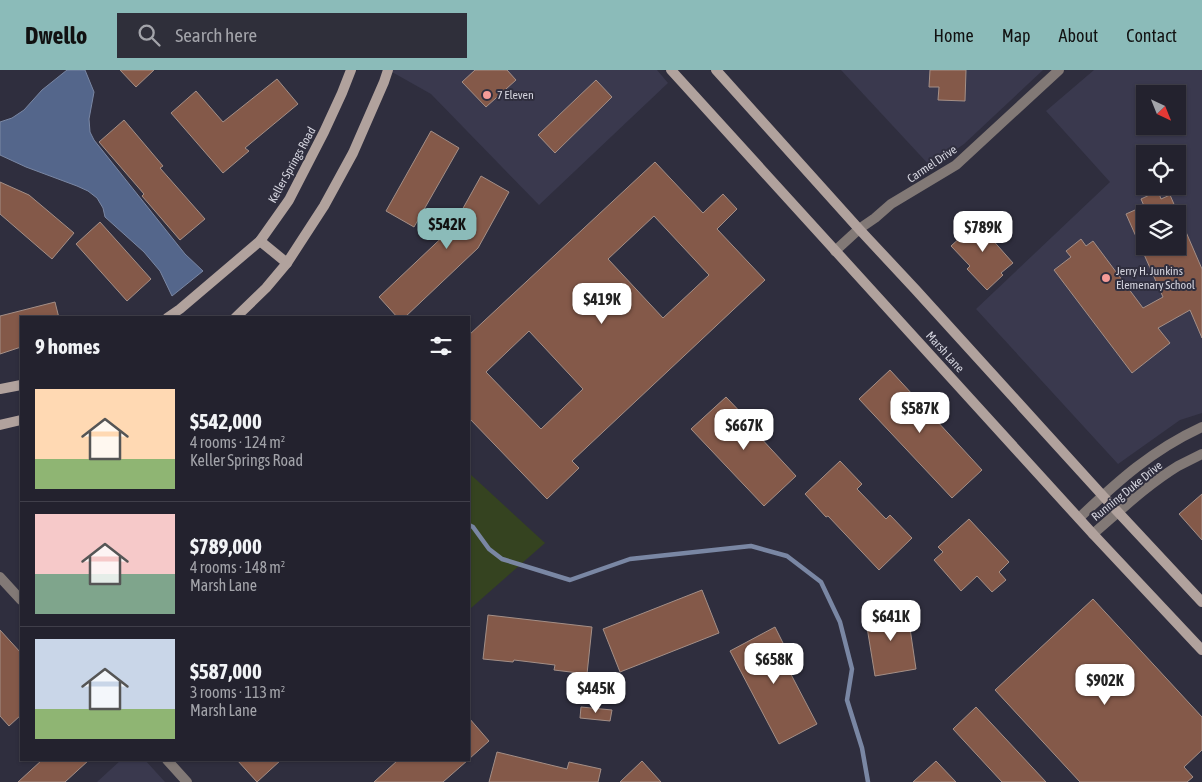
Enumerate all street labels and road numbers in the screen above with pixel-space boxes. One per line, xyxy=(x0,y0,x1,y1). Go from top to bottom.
street label: Keller Springs Road xyxy=(265,125,319,205)
street label: Carmel Drive xyxy=(905,142,959,186)
street label: Marsh Lane xyxy=(923,329,967,375)
street label: Running Duke Drive xyxy=(1089,458,1165,524)

